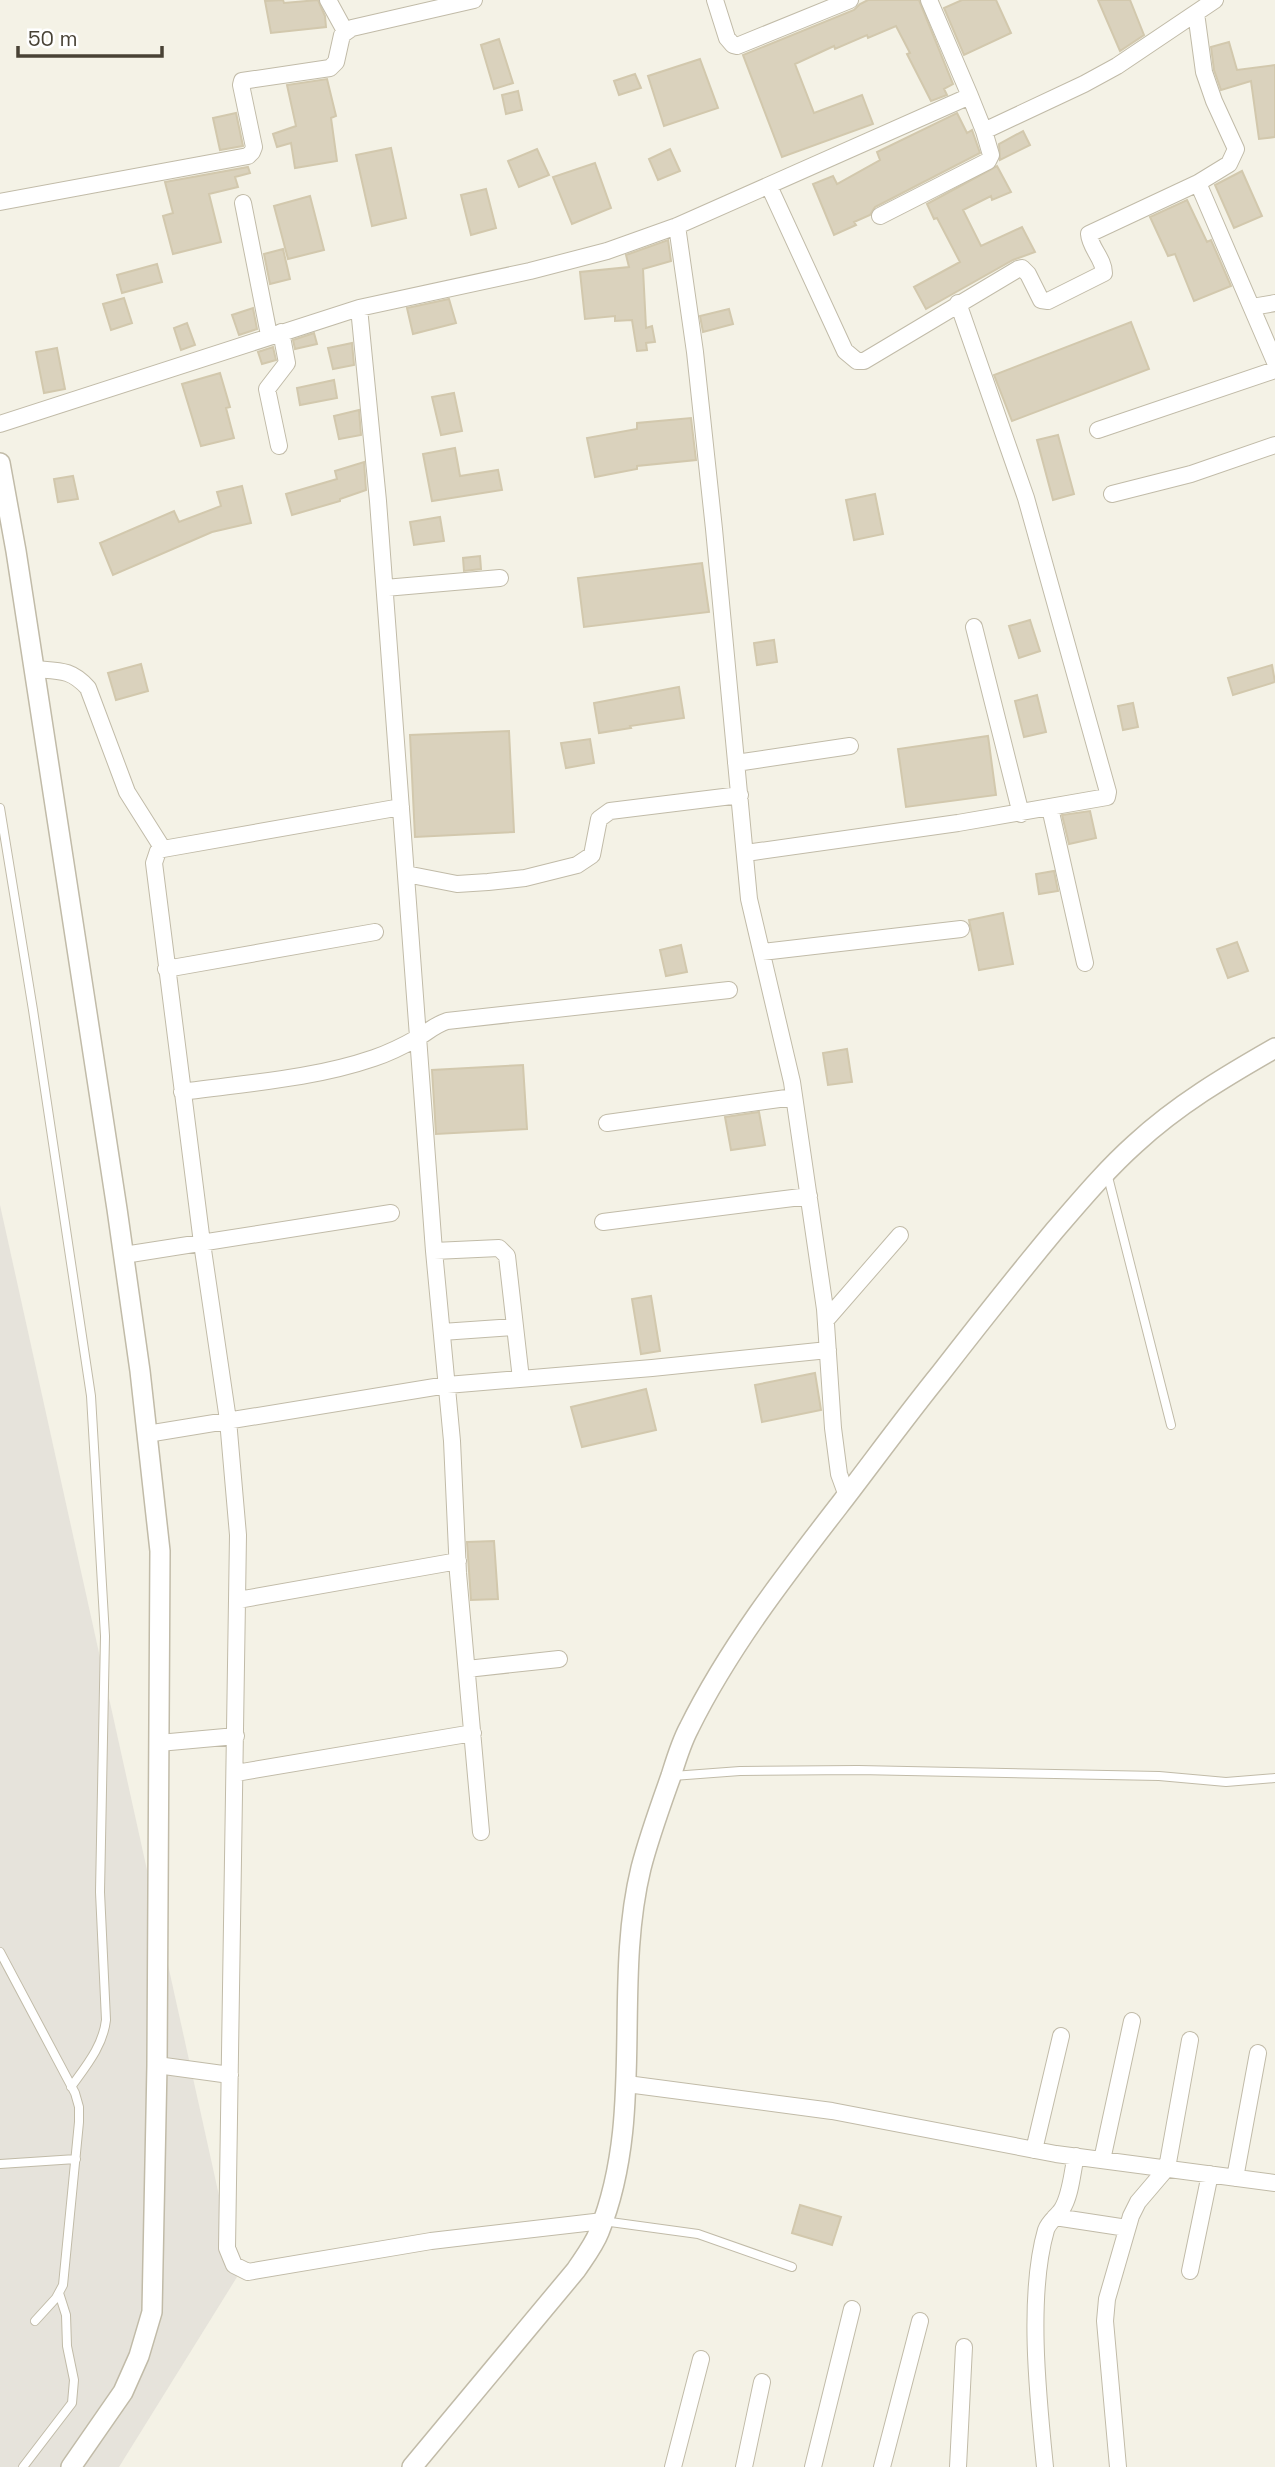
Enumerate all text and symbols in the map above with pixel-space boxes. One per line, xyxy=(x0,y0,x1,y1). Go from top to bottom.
scale bar xyxy=(18,14,161,58)
text: 50 m xyxy=(28,25,78,52)

